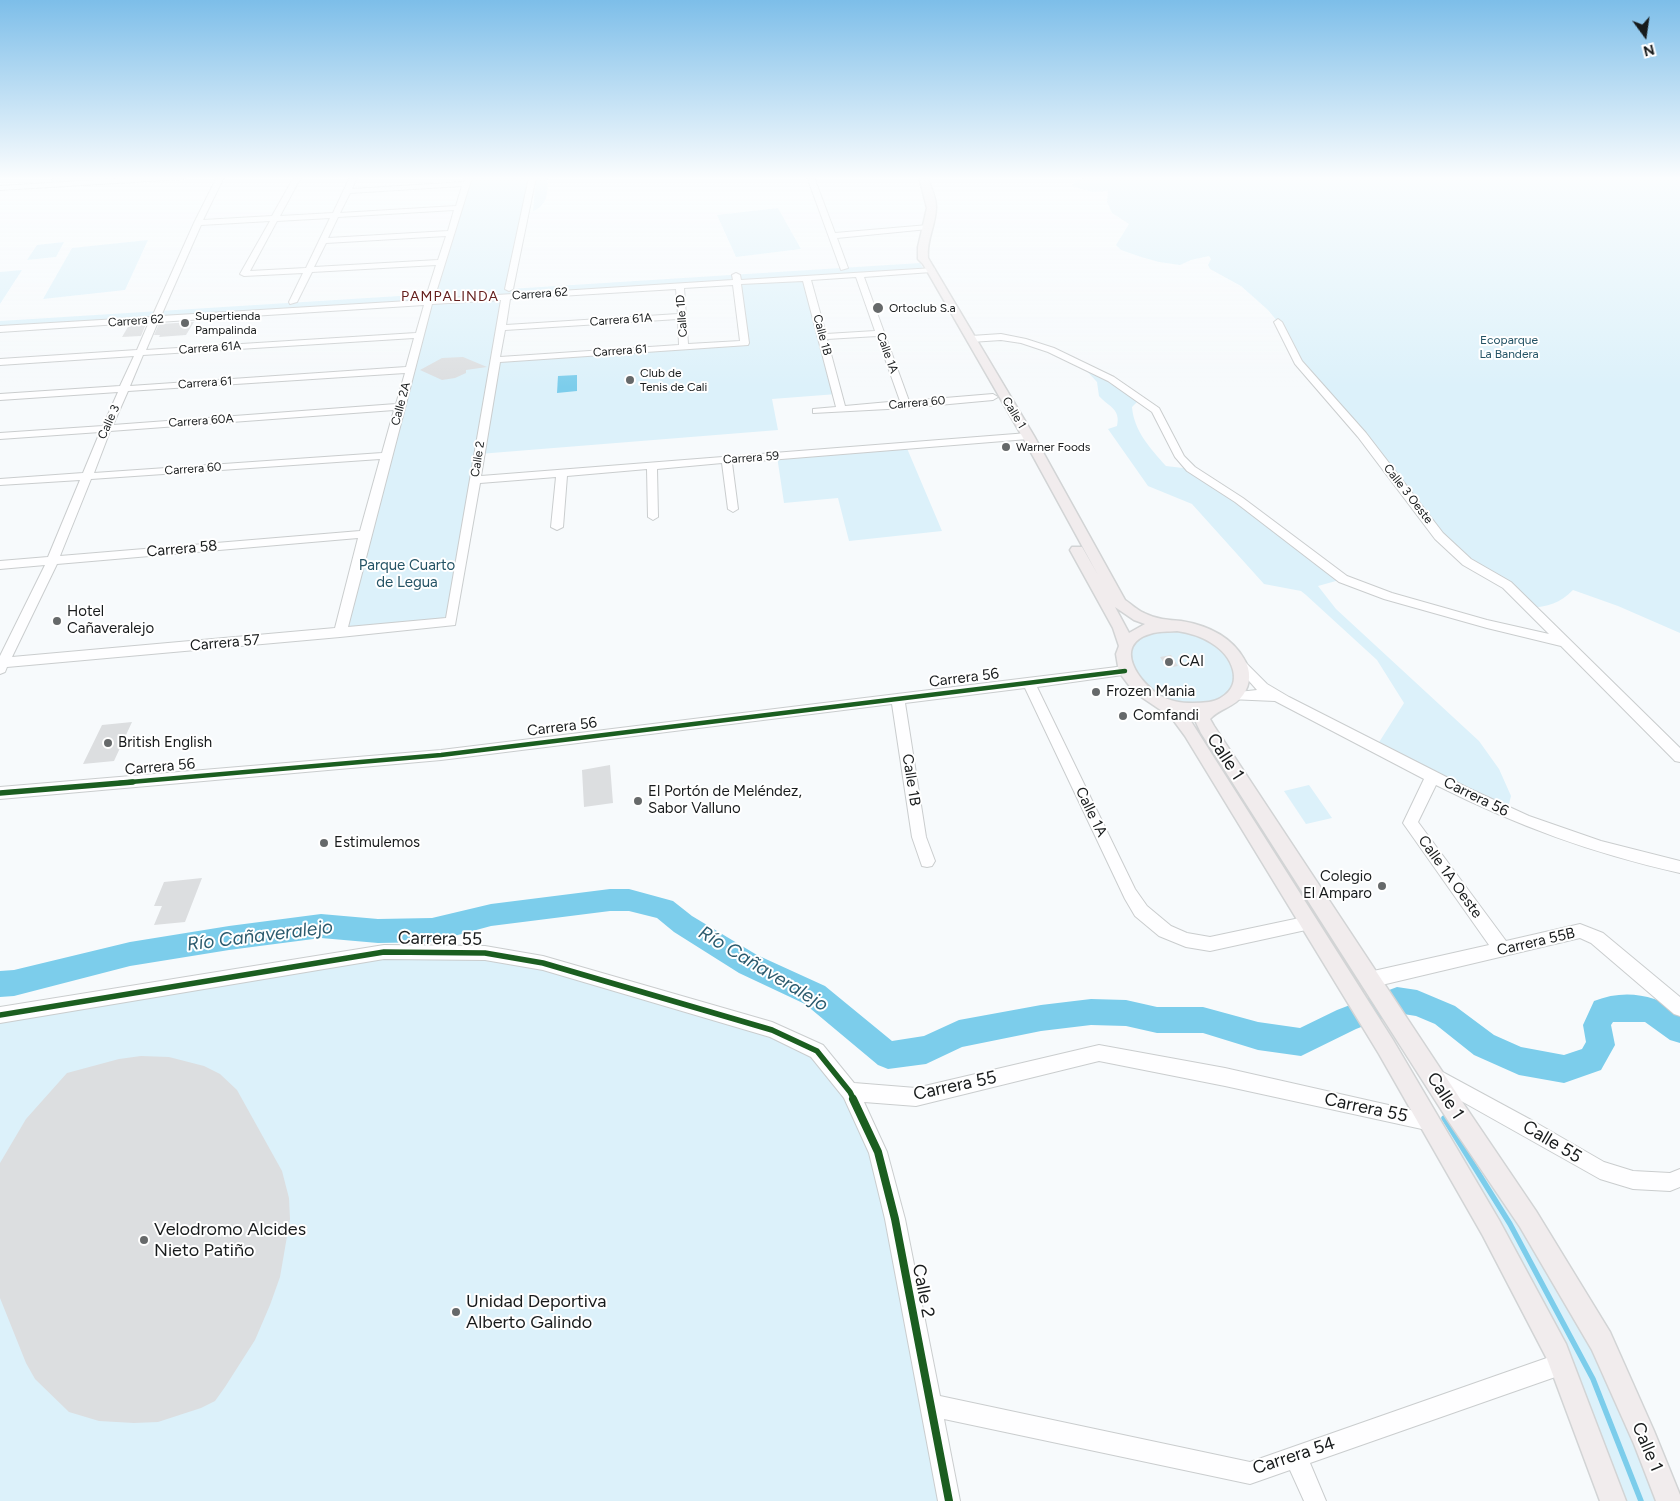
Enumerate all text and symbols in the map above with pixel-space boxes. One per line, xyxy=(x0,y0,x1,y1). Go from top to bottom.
north arrow xyxy=(1620,10,1670,60)
text: N xyxy=(1641,40,1656,60)
street label: Carrera 62 xyxy=(512,285,568,303)
district label: PAMPALINDA xyxy=(400,289,500,305)
street label: Calle 1D xyxy=(673,294,691,338)
marker: Ortoclub S.a xyxy=(871,301,885,315)
place label: Ortoclub S.a xyxy=(889,301,956,315)
place label: Supertienda Pampalinda xyxy=(195,309,260,337)
street label: Carrera 61A xyxy=(589,311,653,329)
street label: Carrera 62 xyxy=(108,312,164,330)
street label: Calle 1B xyxy=(810,313,834,357)
marker: Supertienda Pampalinda xyxy=(179,317,191,329)
street label: Calle 1A xyxy=(873,330,901,376)
park label: Ecoparque La Bandera xyxy=(1479,333,1539,361)
street label: Carrera 61A xyxy=(178,339,242,357)
street label: Carrera 61 xyxy=(592,342,648,360)
place label: Club de Tenis de Cali xyxy=(640,366,707,394)
street label: Carrera 61 xyxy=(177,374,233,392)
marker: Club de Tenis de Cali xyxy=(624,374,636,386)
street label: Calle 2A xyxy=(388,381,414,427)
street label: Carrera 60 xyxy=(888,393,946,413)
street label: Calle 1 xyxy=(999,394,1029,432)
street label: Calle 3 xyxy=(95,403,123,441)
street label: Carrera 60A xyxy=(168,412,234,430)
street label: Calle 2 xyxy=(468,440,488,478)
place label: Warner Foods xyxy=(1016,440,1090,454)
marker: Warner Foods xyxy=(1000,441,1012,453)
street label: Carrera 59 xyxy=(722,449,780,467)
street label: Carrera 60 xyxy=(164,460,222,478)
street label: Calle 3 Oeste xyxy=(1380,461,1436,527)
street label: Carrera 58 xyxy=(146,537,218,561)
park label: Parque Cuarto de Legua xyxy=(359,557,455,592)
place label: Hotel Cañaveralejo xyxy=(67,603,154,638)
marker: Hotel Cañaveralejo xyxy=(51,615,63,627)
street label: Carrera 57 xyxy=(189,631,261,655)
place label: CAI xyxy=(1179,653,1204,671)
marker: CAI xyxy=(1163,656,1175,668)
street label: Carrera 56 xyxy=(928,665,1000,691)
place label: Frozen Mania xyxy=(1106,683,1195,701)
marker: Frozen Mania xyxy=(1090,686,1102,698)
place label: Comfandi xyxy=(1133,707,1199,725)
marker: Comfandi xyxy=(1117,710,1129,722)
street label: Carrera 56 xyxy=(526,714,598,740)
street label: Calle 1 xyxy=(1202,729,1248,785)
place label: British English xyxy=(118,734,212,752)
marker: British English xyxy=(102,737,114,749)
street label: Calle 1B xyxy=(898,753,924,807)
street label: Carrera 56 xyxy=(124,755,196,779)
street label: Carrera 56 xyxy=(1440,773,1512,821)
place label: El Portón de Meléndez, Sabor Valluno xyxy=(648,783,802,818)
street label: Calle 1A xyxy=(1071,784,1111,840)
marker: El Portón de Meléndez, Sabor Valluno xyxy=(632,795,644,807)
street label: Calle 1A Oeste xyxy=(1414,832,1486,922)
place label: Estimulemos xyxy=(334,834,420,852)
marker: Estimulemos xyxy=(318,837,330,849)
place label: Colegio El Amparo xyxy=(1303,868,1372,903)
marker: Colegio El Amparo xyxy=(1376,880,1388,892)
water label: Río Cañaveralejo xyxy=(186,916,334,956)
water label: Río Cañaveralejo xyxy=(694,921,832,1017)
street label: Carrera 55B xyxy=(1495,924,1577,960)
street label: Carrera 55 xyxy=(398,927,482,951)
street label: Carrera 55 xyxy=(911,1067,999,1105)
street label: Calle 1 xyxy=(1422,1068,1468,1124)
street label: Carrera 55 xyxy=(1322,1089,1410,1127)
street label: Calle 55 xyxy=(1519,1116,1585,1168)
place label: Velodromo Alcides Nieto Patiño xyxy=(154,1219,306,1262)
marker: Velodromo Alcides Nieto Patiño xyxy=(138,1234,150,1246)
street label: Calle 2 xyxy=(907,1262,939,1320)
place label: Unidad Deportiva Alberto Galindo xyxy=(466,1291,606,1334)
marker: Unidad Deportiva Alberto Galindo xyxy=(450,1306,462,1318)
street label: Calle 1 xyxy=(1627,1419,1667,1475)
street label: Carrera 54 xyxy=(1250,1433,1338,1479)

